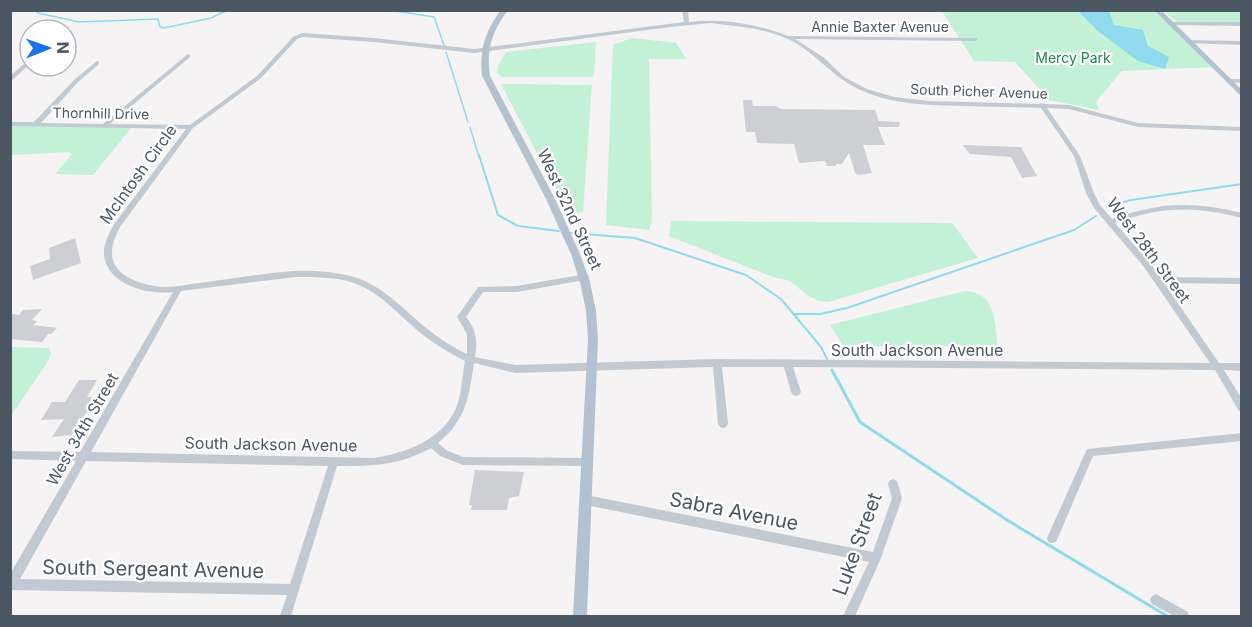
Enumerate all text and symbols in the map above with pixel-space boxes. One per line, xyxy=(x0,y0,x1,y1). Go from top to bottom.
north arrow xyxy=(18,18,78,78)
street label: Annie Baxter Avenue xyxy=(811,18,949,35)
text: N xyxy=(53,41,73,54)
park label: Mercy Park xyxy=(1035,49,1111,66)
street label: South Picher Avenue xyxy=(910,80,1048,102)
street label: Thornhill Drive xyxy=(53,104,149,122)
street label: McIntosh Circle xyxy=(95,120,181,228)
street label: West 32nd Street xyxy=(533,145,607,273)
street label: West 28th Street xyxy=(1103,193,1195,307)
street label: South Jackson Avenue xyxy=(831,340,1003,360)
street label: West 34th Street xyxy=(42,369,122,489)
street label: South Jackson Avenue xyxy=(184,432,358,456)
street label: Sabra Avenue xyxy=(667,487,801,535)
street label: Luke Street xyxy=(827,489,887,599)
street label: South Sergeant Avenue xyxy=(42,555,264,583)

